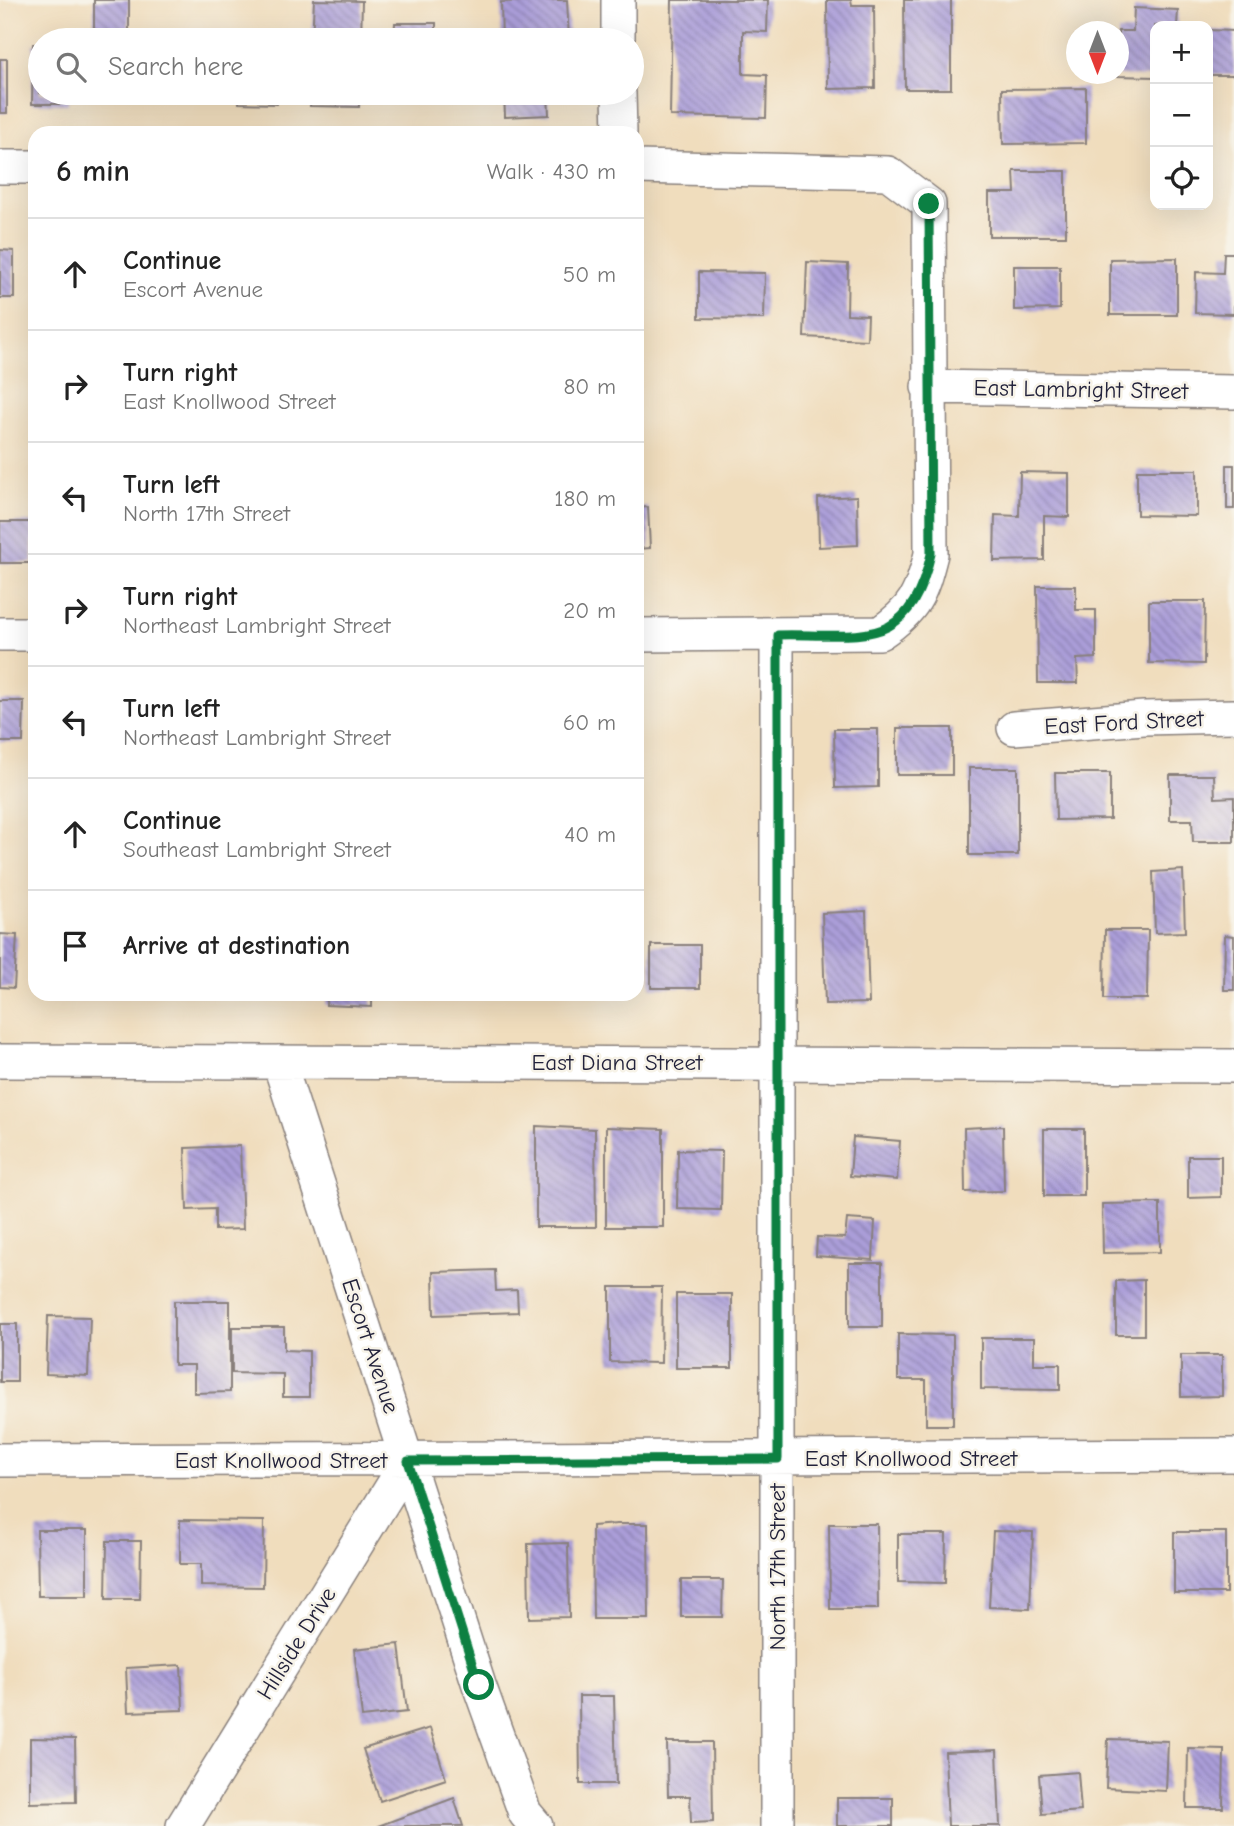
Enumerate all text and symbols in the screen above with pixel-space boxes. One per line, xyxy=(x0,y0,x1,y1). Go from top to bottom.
north arrow xyxy=(1066,21,1129,84)
map controls xyxy=(1150,21,1213,210)
button: + xyxy=(1150,21,1213,84)
search box xyxy=(28,28,644,105)
icon: search xyxy=(52,48,90,86)
text: Search here xyxy=(108,52,243,82)
button: − xyxy=(1150,84,1213,147)
button: locate xyxy=(1150,147,1213,210)
text: 6 min xyxy=(56,154,130,189)
text: Walk · 430 m xyxy=(487,158,616,185)
route end xyxy=(913,188,944,219)
text: Continue xyxy=(123,246,221,276)
icon: ahead xyxy=(56,255,94,293)
text: 50 m xyxy=(563,261,616,288)
text: Escort Avenue xyxy=(123,276,263,303)
text: Turn right xyxy=(123,358,237,388)
icon: right xyxy=(56,367,94,405)
text: 80 m xyxy=(563,373,616,400)
street label: East Lambright Street xyxy=(973,374,1190,405)
text: East Knollwood Street xyxy=(123,388,336,415)
text: Turn left xyxy=(123,470,220,500)
icon: left xyxy=(56,479,94,517)
text: 180 m xyxy=(554,485,616,512)
text: North 17th Street xyxy=(123,500,290,527)
text: Turn right xyxy=(123,582,237,612)
icon: right xyxy=(56,591,94,629)
text: 20 m xyxy=(563,597,616,624)
text: Northeast Lambright Street xyxy=(123,612,391,639)
text: Turn left xyxy=(123,694,220,724)
icon: left xyxy=(56,703,94,741)
street label: East Ford Street xyxy=(1044,705,1206,740)
text: 60 m xyxy=(563,709,616,736)
text: Northeast Lambright Street xyxy=(123,724,391,751)
text: Continue xyxy=(123,806,221,836)
icon: ahead xyxy=(56,815,94,853)
text: 40 m xyxy=(564,821,616,848)
text: Southeast Lambright Street xyxy=(123,836,391,863)
icon: arrive xyxy=(56,927,94,965)
text: Arrive at destination xyxy=(123,931,350,961)
street label: East Diana Street xyxy=(532,1049,704,1076)
street label: Escort Avenue xyxy=(336,1275,405,1417)
street label: East Knollwood Street xyxy=(805,1445,1019,1472)
street label: East Knollwood Street xyxy=(175,1447,389,1474)
street label: North 17th Street xyxy=(764,1482,791,1651)
street label: Hillside Drive xyxy=(251,1582,342,1705)
route start xyxy=(463,1669,494,1700)

